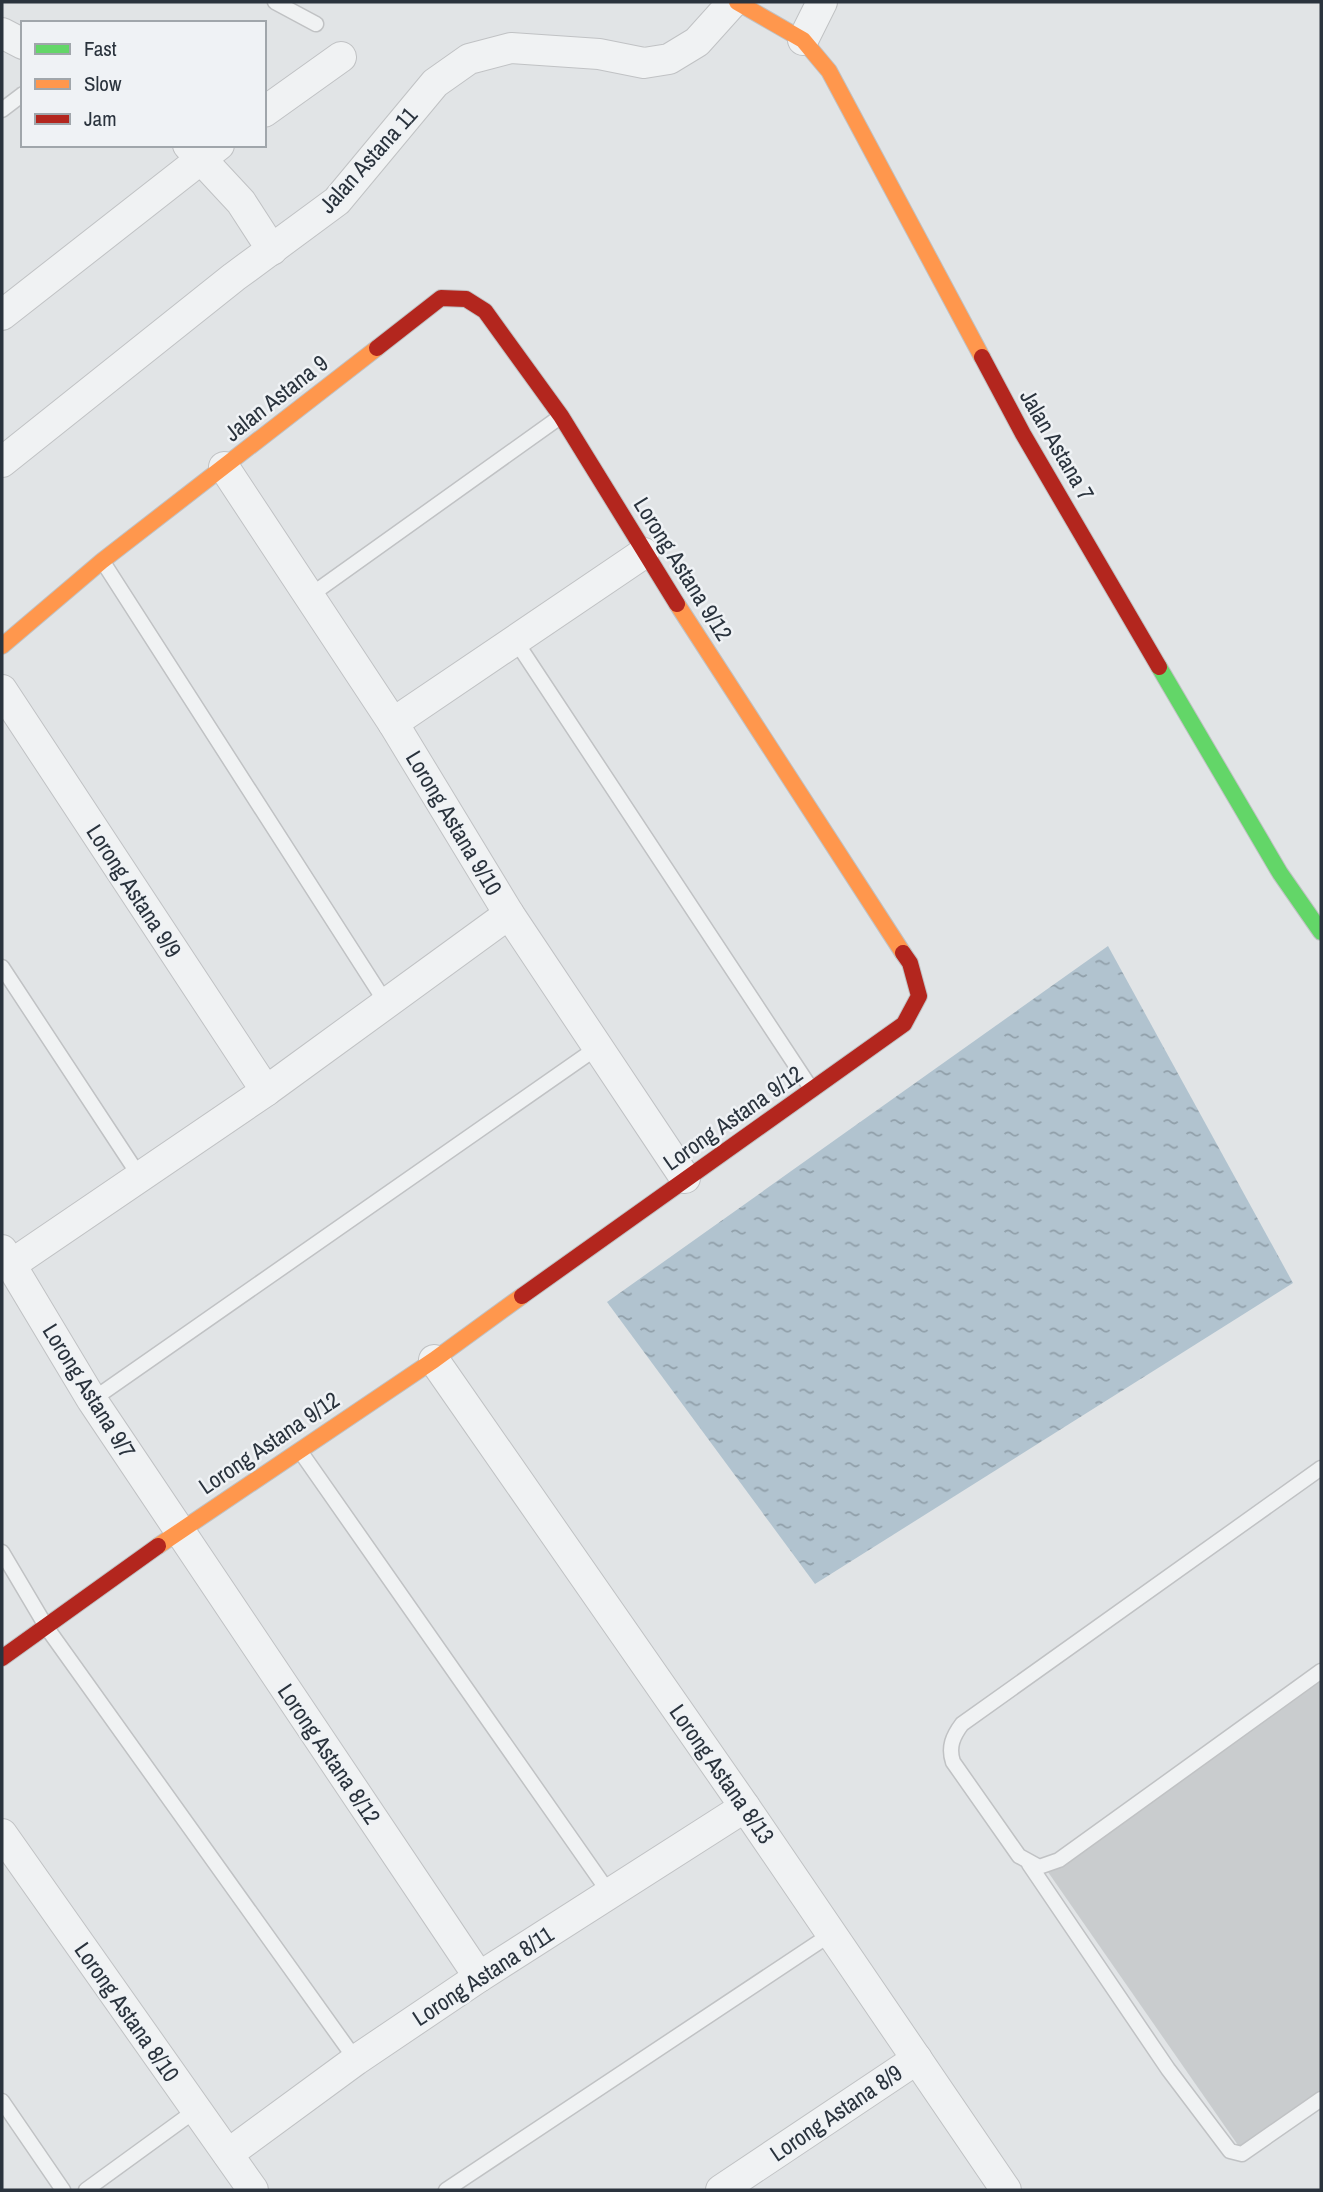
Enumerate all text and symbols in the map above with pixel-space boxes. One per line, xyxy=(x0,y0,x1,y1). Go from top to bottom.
legend xyxy=(21,21,266,147)
text: Fast xyxy=(84,34,117,63)
text: Slow xyxy=(84,69,122,98)
street label: Jalan Astana 11 xyxy=(312,100,424,219)
text: Jam xyxy=(84,104,117,133)
street label: Jalan Astana 9 xyxy=(217,347,334,448)
street label: Jalan Astana 7 xyxy=(1013,383,1102,506)
street label: Lorong Astana 9/12 xyxy=(627,491,740,646)
street label: Lorong Astana 9/10 xyxy=(399,745,510,901)
street label: Lorong Astana 9/9 xyxy=(80,818,189,963)
street label: Lorong Astana 9/12 xyxy=(657,1058,809,1177)
street label: Lorong Astana 9/7 xyxy=(36,1318,143,1464)
street label: Lorong Astana 9/12 xyxy=(192,1384,345,1501)
street label: Lorong Astana 8/12 xyxy=(271,1677,388,1830)
street label: Lorong Astana 8/13 xyxy=(663,1698,782,1850)
street label: Lorong Astana 8/11 xyxy=(406,1918,560,2033)
street label: Lorong Astana 8/10 xyxy=(68,1936,187,2088)
street label: Lorong Astana 8/9 xyxy=(764,2057,908,2168)

